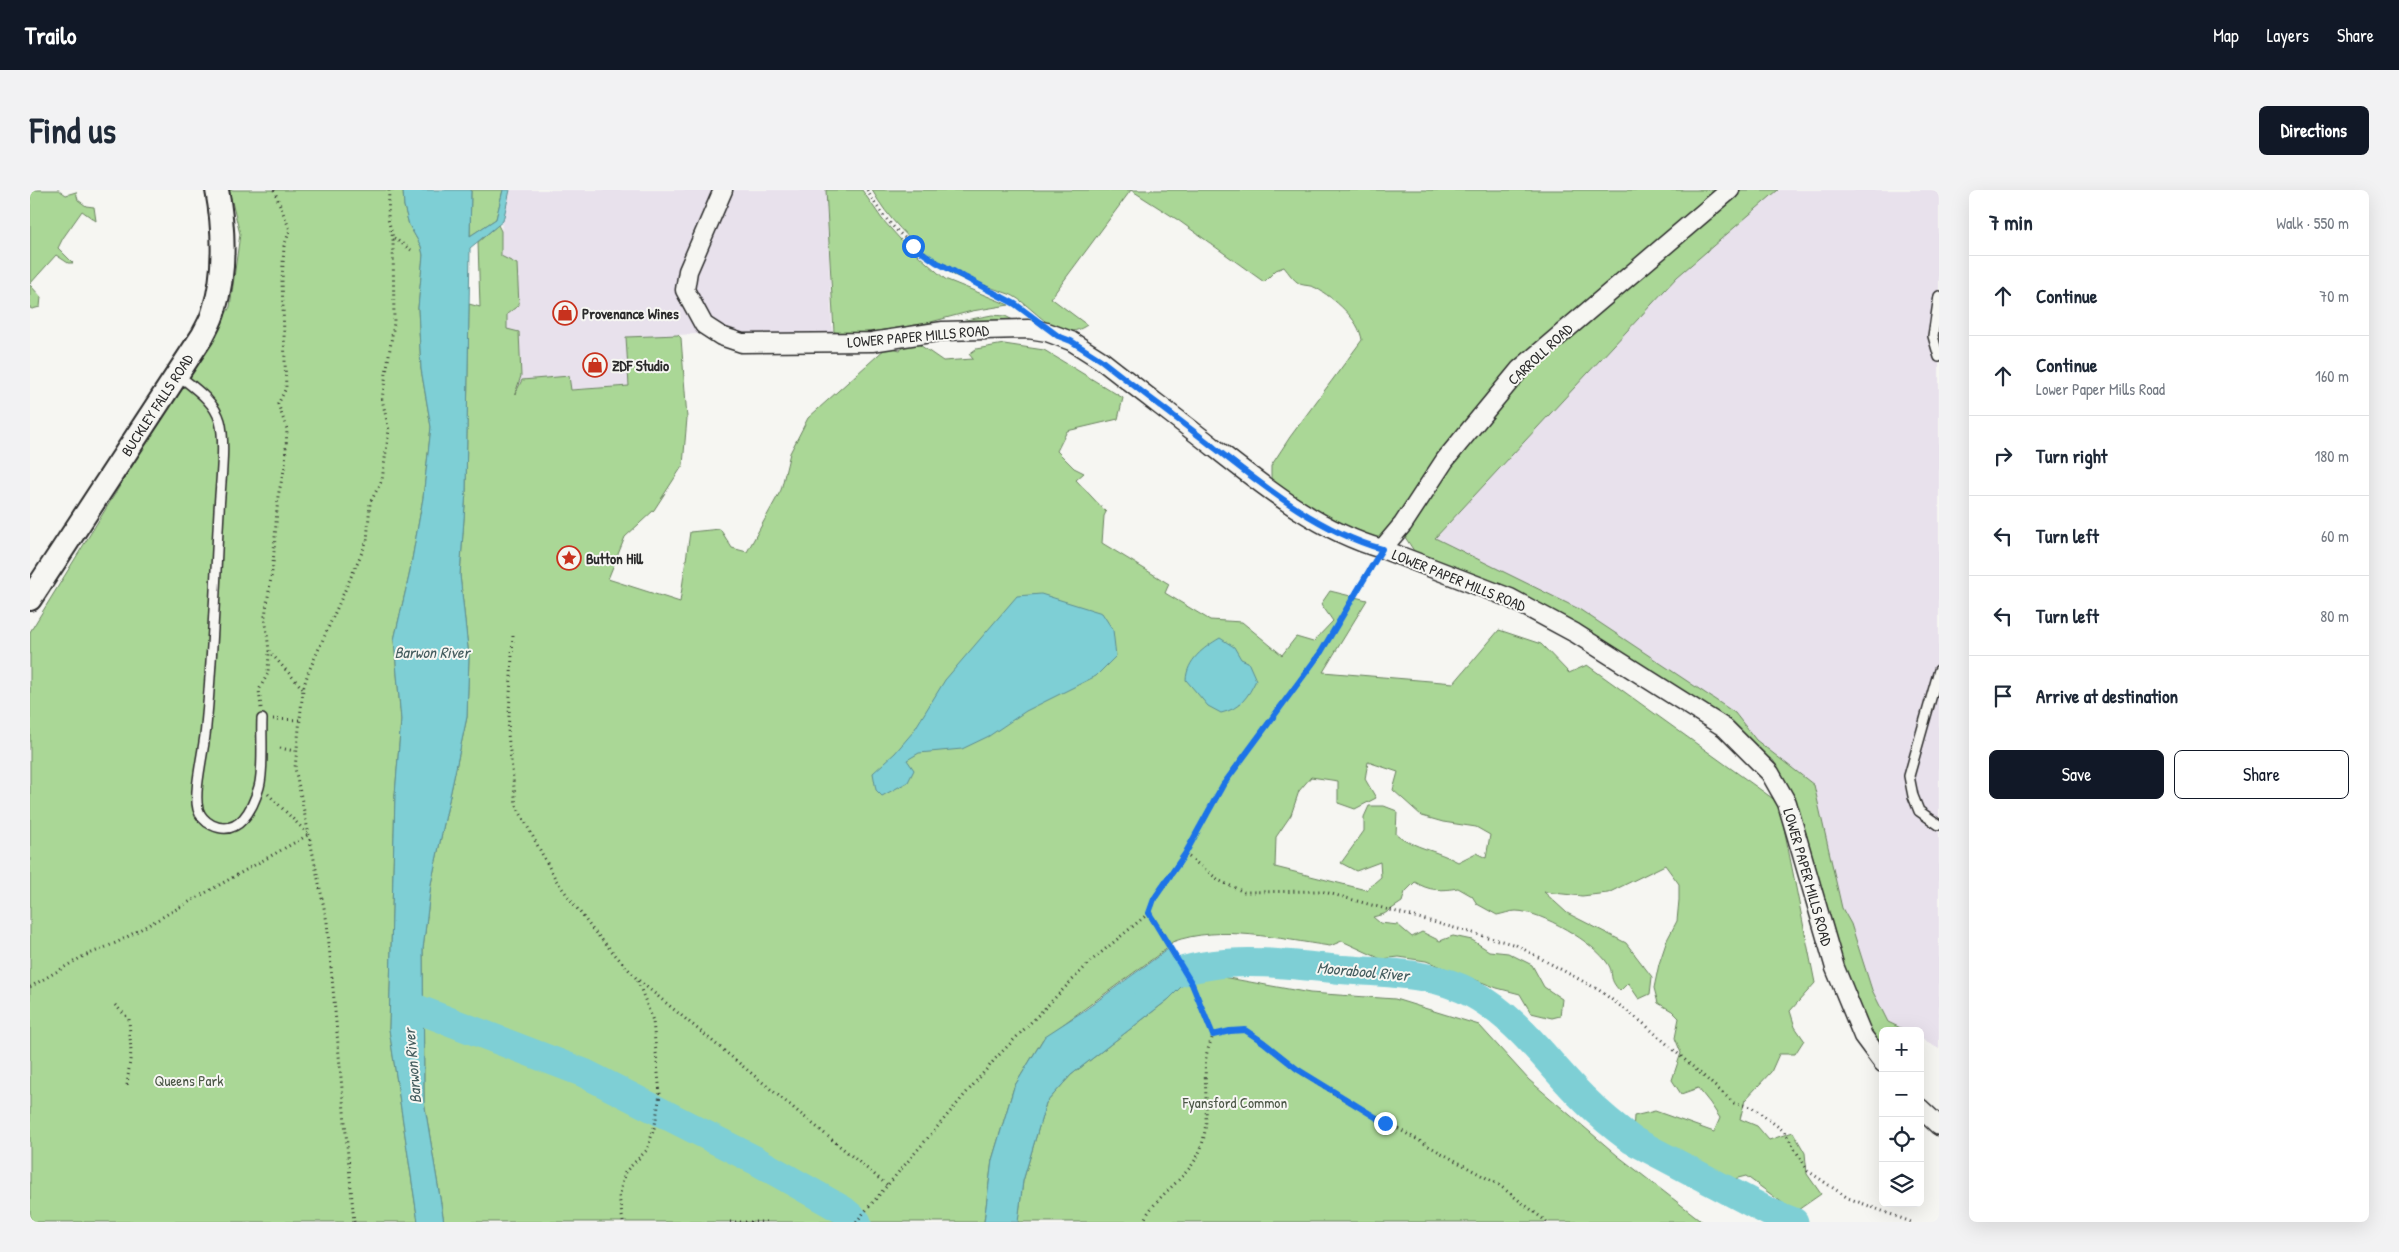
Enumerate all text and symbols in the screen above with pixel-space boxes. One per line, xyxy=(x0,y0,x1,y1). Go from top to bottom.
text: Trailo xyxy=(25,19,76,51)
text: Map xyxy=(2213,23,2239,48)
text: Layers xyxy=(2267,23,2309,48)
text: Share xyxy=(2337,23,2374,48)
button: Directions xyxy=(2259,106,2369,155)
text: Find us xyxy=(30,107,116,154)
text: 7 min xyxy=(1989,208,2033,237)
text: Walk · 550 m xyxy=(2276,212,2349,234)
route start xyxy=(902,235,925,258)
icon: ahead xyxy=(1989,282,2017,310)
text: Continue xyxy=(2036,283,2097,309)
text: 70 m xyxy=(2319,285,2349,307)
shop icon: Provenance Wines xyxy=(552,300,578,326)
place label: Provenance Wines xyxy=(582,303,679,324)
street label: CARROLL ROAD xyxy=(1503,318,1578,390)
street label: LOWER PAPER MILLS ROAD xyxy=(846,319,991,353)
street label: BUCKLEY FALLS ROAD xyxy=(116,349,198,460)
shop icon: ZDF Studio xyxy=(582,352,608,378)
text: Continue xyxy=(2036,352,2097,378)
place label: ZDF Studio xyxy=(612,355,669,376)
icon: ahead xyxy=(1989,362,2017,390)
text: 160 m xyxy=(2315,365,2349,387)
text: Lower Paper Mills Road xyxy=(2036,378,2165,400)
icon: right xyxy=(1989,442,2017,470)
text: Turn right xyxy=(2036,443,2107,469)
text: 180 m xyxy=(2315,445,2349,467)
icon: left xyxy=(1989,522,2017,550)
text: Turn left xyxy=(2036,523,2099,549)
text: 60 m xyxy=(2321,525,2349,547)
street label: LOWER PAPER MILLS ROAD xyxy=(1389,544,1530,617)
place icon: Button Hill xyxy=(556,545,582,571)
place label: Button Hill xyxy=(586,548,644,569)
icon: left xyxy=(1989,602,2017,630)
text: Turn left xyxy=(2036,603,2099,629)
text: 80 m xyxy=(2320,605,2349,627)
water label: Barwon River xyxy=(394,641,471,663)
icon: arrive xyxy=(1989,682,2017,710)
text: Arrive at destination xyxy=(2036,683,2178,709)
button: Save xyxy=(1989,750,2164,799)
button: Share xyxy=(2174,750,2349,799)
street label: LOWER PAPER MILLS ROAD xyxy=(1778,806,1838,949)
water label: Moorabool River xyxy=(1316,956,1412,986)
water label: Barwon River xyxy=(398,1026,426,1104)
map controls xyxy=(1879,1027,1924,1207)
button: + xyxy=(1879,1027,1924,1072)
park label: Queens Park xyxy=(155,1070,223,1091)
button: − xyxy=(1879,1072,1924,1117)
park label: Fyansford Common xyxy=(1182,1092,1287,1113)
route end xyxy=(1374,1112,1397,1135)
button: locate xyxy=(1879,1117,1924,1162)
button: layers xyxy=(1879,1162,1924,1207)

